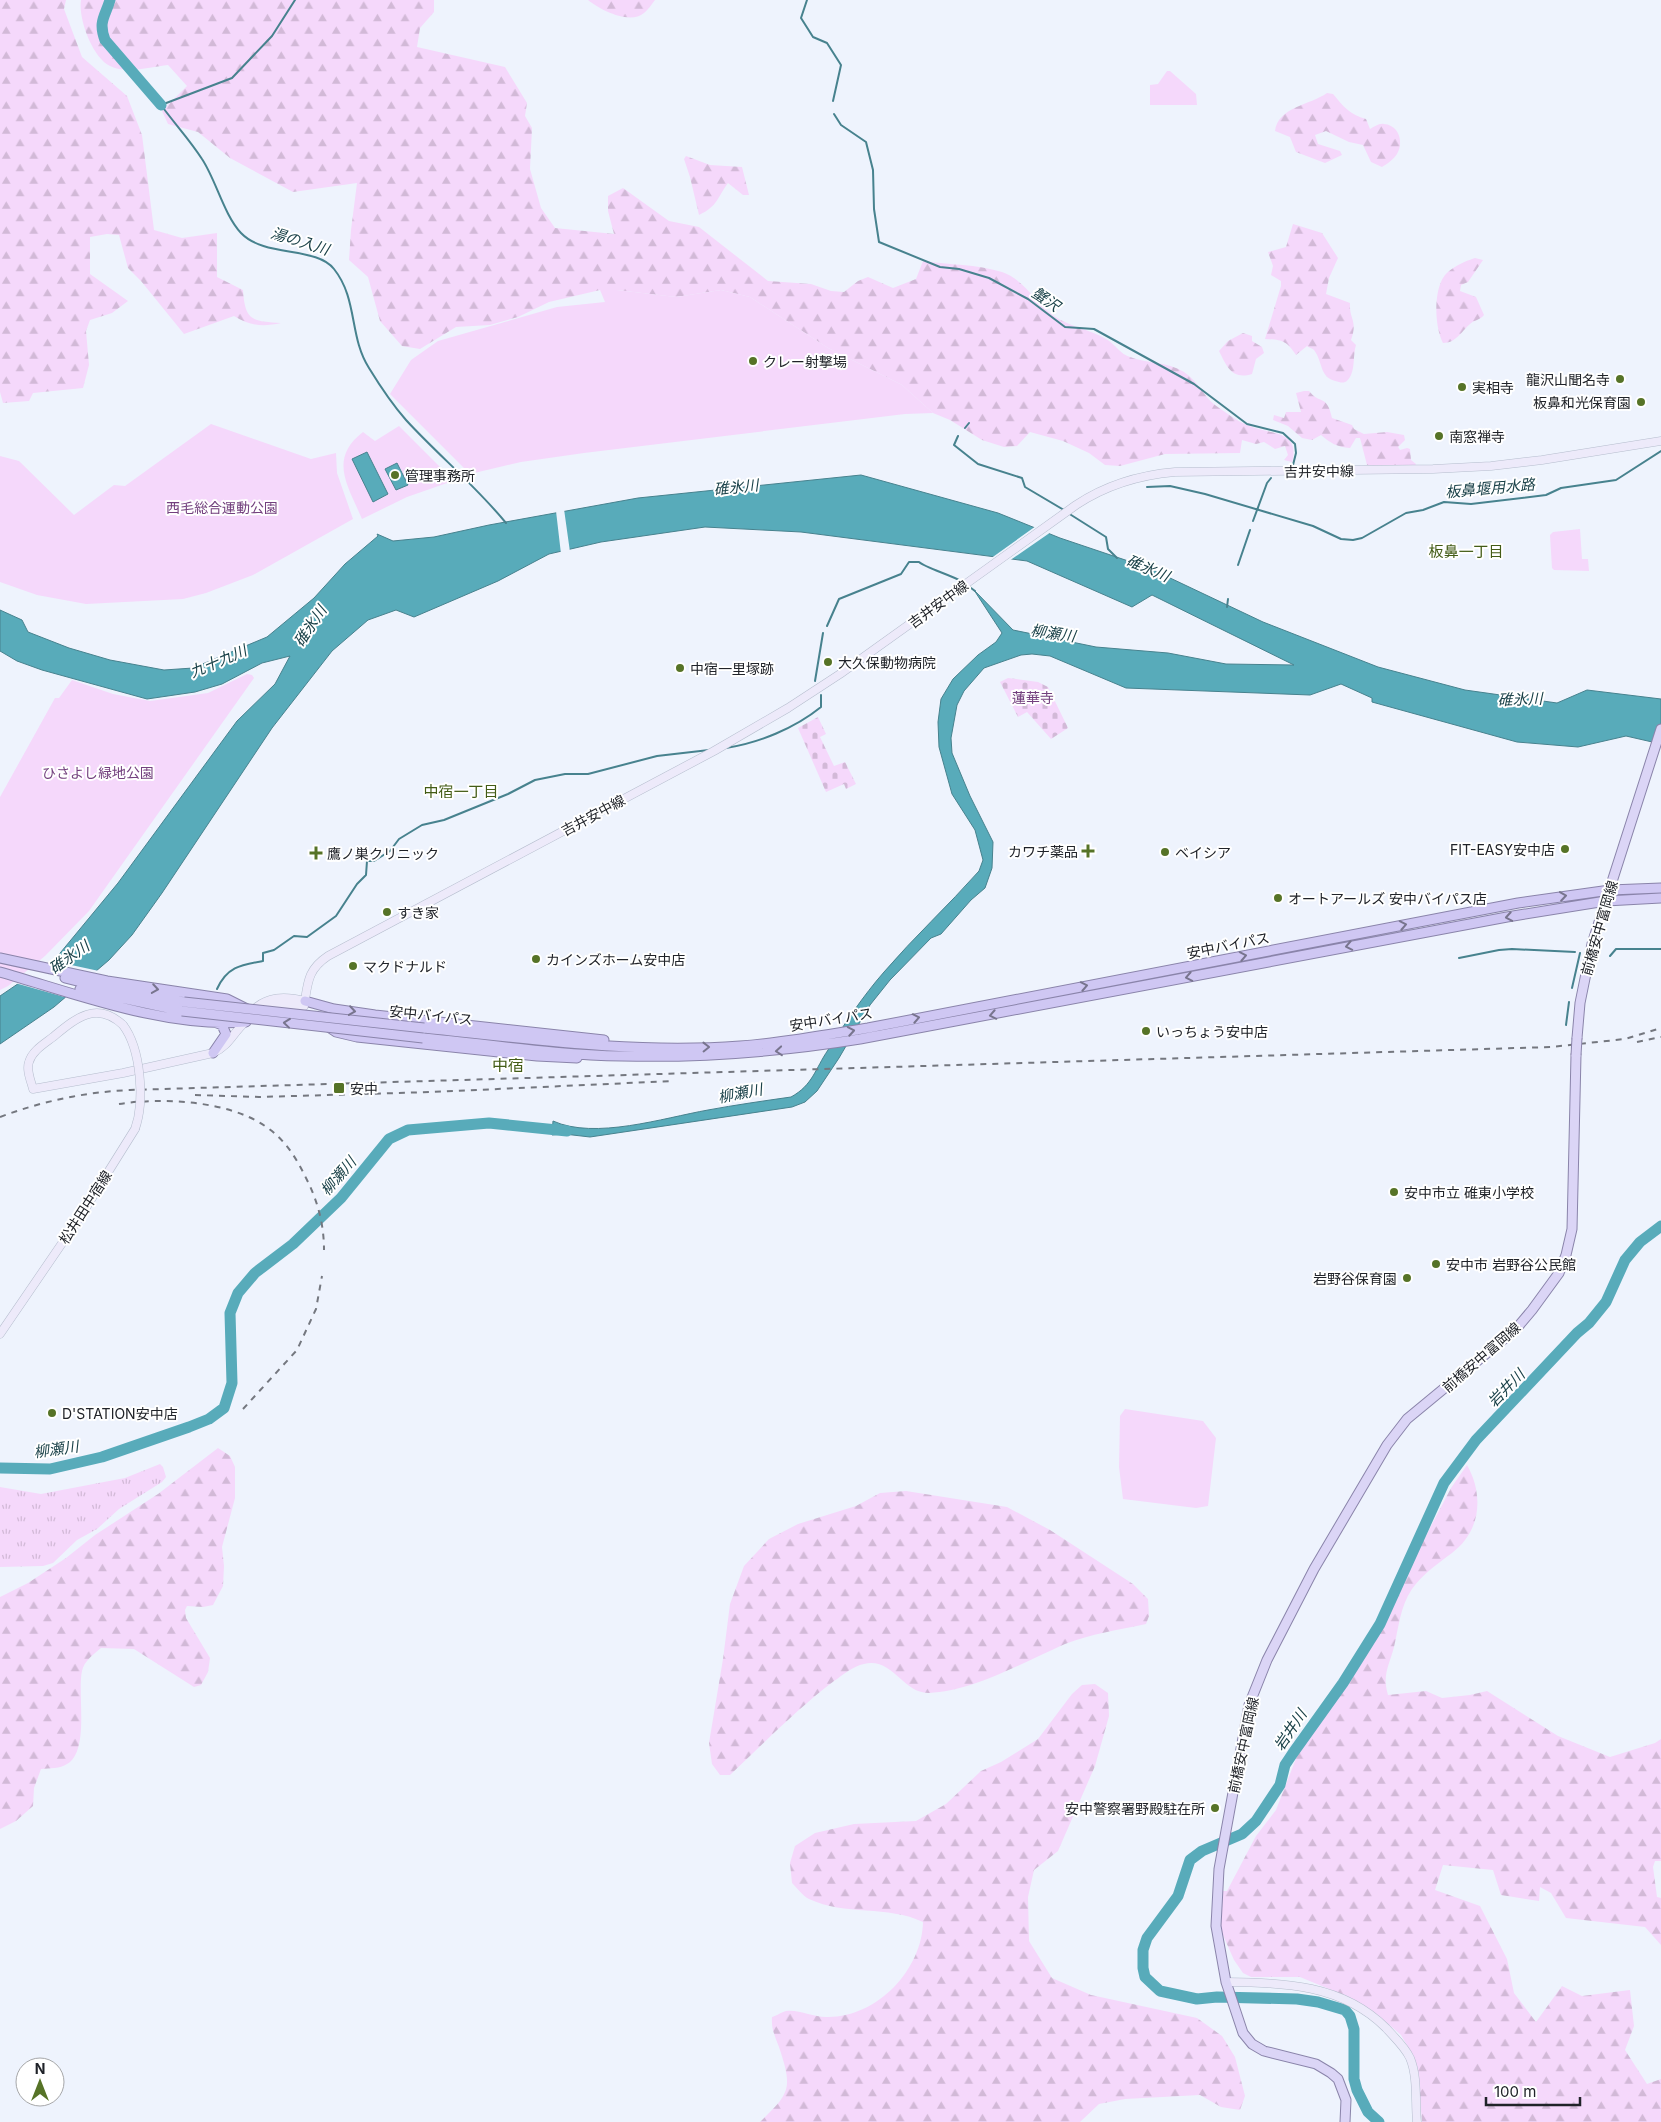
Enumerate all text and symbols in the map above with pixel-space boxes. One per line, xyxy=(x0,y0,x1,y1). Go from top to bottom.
water label: 湯の入川 xyxy=(269,223,333,259)
water label: 蟹沢 xyxy=(1028,283,1065,317)
place label: クレー射撃場 xyxy=(763,353,847,370)
marker: クレー射撃場 xyxy=(747,355,759,367)
place label: 龍沢山聞名寺 xyxy=(1526,371,1610,388)
marker: 龍沢山聞名寺 xyxy=(1614,373,1626,385)
place label: 実相寺 xyxy=(1472,379,1514,396)
marker: 実相寺 xyxy=(1456,381,1468,393)
place label: 板鼻和光保育園 xyxy=(1533,394,1631,411)
marker: 板鼻和光保育園 xyxy=(1635,396,1647,408)
place label: 南窓禅寺 xyxy=(1449,428,1505,445)
marker: 南窓禅寺 xyxy=(1433,430,1445,442)
street label: 吉井安中線 xyxy=(1284,462,1354,480)
place label: 管理事務所 xyxy=(405,467,475,484)
marker: 管理事務所 xyxy=(389,469,401,481)
water label: 板鼻堰用水路 xyxy=(1444,474,1538,501)
water label: 碓氷川 xyxy=(713,475,761,499)
park label: 西毛総合運動公園 xyxy=(166,499,278,516)
district label: 板鼻一丁目 xyxy=(1428,542,1504,561)
water label: 碓氷川 xyxy=(1124,550,1174,586)
street label: 吉井安中線 xyxy=(905,577,971,631)
water label: 碓氷川 xyxy=(290,600,332,650)
water label: 柳瀬川 xyxy=(1029,620,1079,646)
water label: 九十九川 xyxy=(187,640,251,681)
place label: 大久保動物病院 xyxy=(838,654,936,671)
marker: 大久保動物病院 xyxy=(822,656,834,668)
place label: 中宿一里塚跡 xyxy=(690,660,774,677)
marker: 中宿一里塚跡 xyxy=(674,662,686,674)
park label: 蓮華寺 xyxy=(1012,689,1054,706)
water label: 碓氷川 xyxy=(1497,689,1545,709)
park label: ひさよし緑地公園 xyxy=(42,764,154,781)
district label: 中宿一丁目 xyxy=(423,782,499,801)
street label: 吉井安中線 xyxy=(558,791,628,839)
place label: FIT-EASY安中店 xyxy=(1450,841,1555,858)
place label: カワチ薬品 xyxy=(1008,843,1078,860)
marker: FIT-EASY安中店 xyxy=(1559,843,1571,855)
place label: ベイシア xyxy=(1175,844,1231,861)
place label: 鷹ノ巣クリニック xyxy=(327,845,439,862)
marker: カワチ薬品 xyxy=(1082,845,1094,857)
marker: 鷹ノ巣クリニック xyxy=(309,846,323,860)
marker: ベイシア xyxy=(1159,846,1171,858)
street label: 前橋安中富岡線 xyxy=(1577,879,1621,977)
place label: オートアールズ 安中バイパス店 xyxy=(1288,890,1487,907)
marker: オートアールズ 安中バイパス店 xyxy=(1272,892,1284,904)
one-way arrow xyxy=(1559,892,1567,902)
place label: すき家 xyxy=(397,904,439,921)
marker: すき家 xyxy=(381,906,393,918)
one-way arrow xyxy=(1504,911,1513,921)
one-way arrow xyxy=(1399,920,1407,931)
street label: 安中バイパス xyxy=(1185,929,1271,961)
water label: 碓氷川 xyxy=(45,935,95,978)
one-way arrow xyxy=(1345,941,1353,951)
place label: カインズホーム安中店 xyxy=(546,951,685,968)
one-way arrow xyxy=(1239,951,1248,961)
marker: カインズホーム安中店 xyxy=(530,953,542,965)
place label: マクドナルド xyxy=(363,958,447,975)
marker: マクドナルド xyxy=(347,960,359,972)
one-way arrow xyxy=(1185,971,1194,982)
one-way arrow xyxy=(1079,982,1088,992)
one-way arrow xyxy=(150,983,159,993)
street label: 安中バイパス xyxy=(388,1002,474,1028)
street label: 安中バイパス xyxy=(788,1004,874,1034)
one-way arrow xyxy=(348,1006,357,1016)
one-way arrow xyxy=(988,1009,997,1019)
one-way arrow xyxy=(911,1014,920,1024)
one-way arrow xyxy=(283,1018,291,1029)
place label: いっちょう安中店 xyxy=(1156,1023,1268,1040)
marker: いっちょう安中店 xyxy=(1140,1025,1152,1037)
one-way arrow xyxy=(847,1026,855,1036)
one-way arrow xyxy=(702,1042,710,1052)
one-way arrow xyxy=(775,1045,783,1056)
district label: 中宿 xyxy=(492,1055,524,1075)
water label: 柳瀬川 xyxy=(716,1079,766,1107)
place label: 安中 xyxy=(350,1080,378,1097)
marker: 安中 xyxy=(332,1081,346,1095)
water label: 柳瀬川 xyxy=(316,1151,361,1199)
street label: 松井田中宿線 xyxy=(55,1167,115,1247)
place label: 安中市立 碓東小学校 xyxy=(1404,1184,1534,1201)
marker: 安中市立 碓東小学校 xyxy=(1388,1186,1400,1198)
place label: 安中市 岩野谷公民館 xyxy=(1446,1256,1576,1273)
marker: 安中市 岩野谷公民館 xyxy=(1430,1258,1442,1270)
place label: 岩野谷保育園 xyxy=(1313,1270,1397,1287)
marker: 岩野谷保育園 xyxy=(1401,1272,1413,1284)
street label: 前橋安中富岡線 xyxy=(1438,1318,1524,1396)
water label: 岩井川 xyxy=(1484,1364,1530,1411)
place label: D'STATION安中店 xyxy=(62,1405,178,1422)
marker: D'STATION安中店 xyxy=(46,1407,58,1419)
water label: 柳瀬川 xyxy=(32,1436,82,1462)
street label: 前橋安中富岡線 xyxy=(1224,1695,1262,1795)
water label: 岩井川 xyxy=(1270,1704,1312,1754)
place label: 安中警察署野殿駐在所 xyxy=(1065,1800,1205,1817)
marker: 安中警察署野殿駐在所 xyxy=(1209,1802,1221,1814)
north arrow xyxy=(15,2057,65,2107)
text: N xyxy=(35,2060,45,2077)
scale bar xyxy=(1486,2074,1580,2106)
text: 100 m xyxy=(1494,2082,1536,2101)

